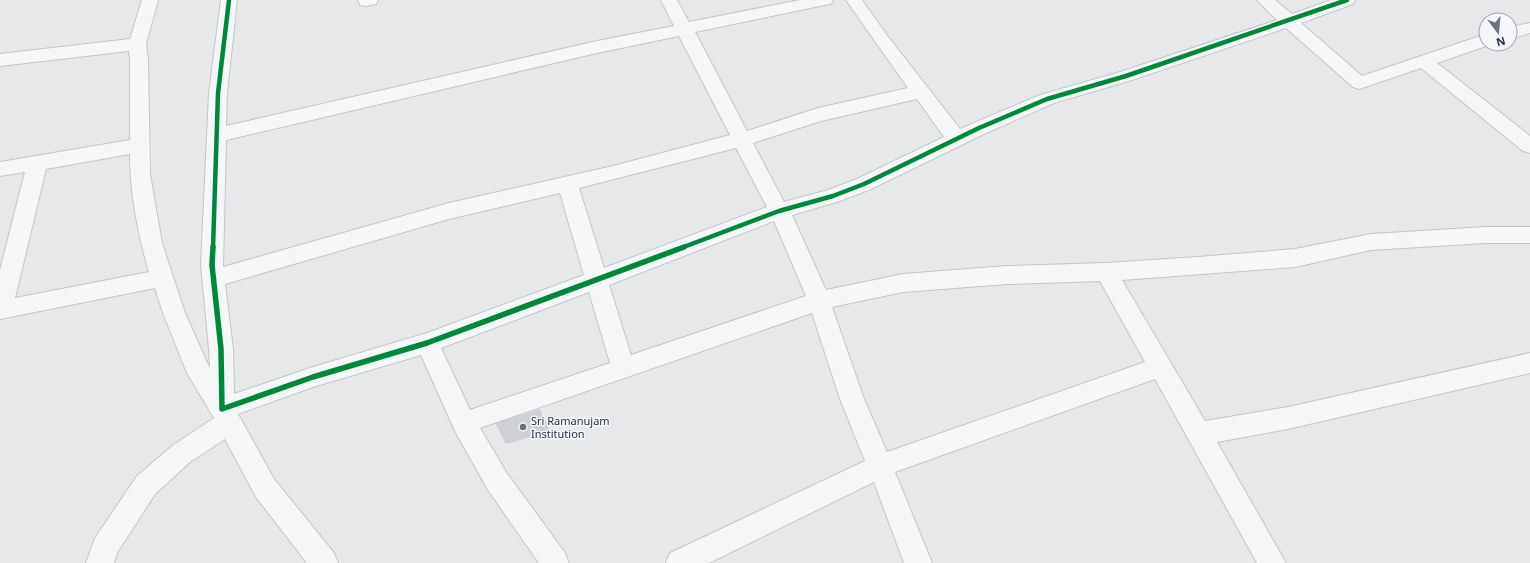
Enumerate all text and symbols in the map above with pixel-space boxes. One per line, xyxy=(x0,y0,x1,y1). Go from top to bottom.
north arrow xyxy=(1478,12,1518,52)
text: N xyxy=(1495,34,1507,51)
place label: Sri Ramanujam Institution xyxy=(531,413,610,441)
marker: Sri Ramanujam Institution xyxy=(518,422,528,432)

